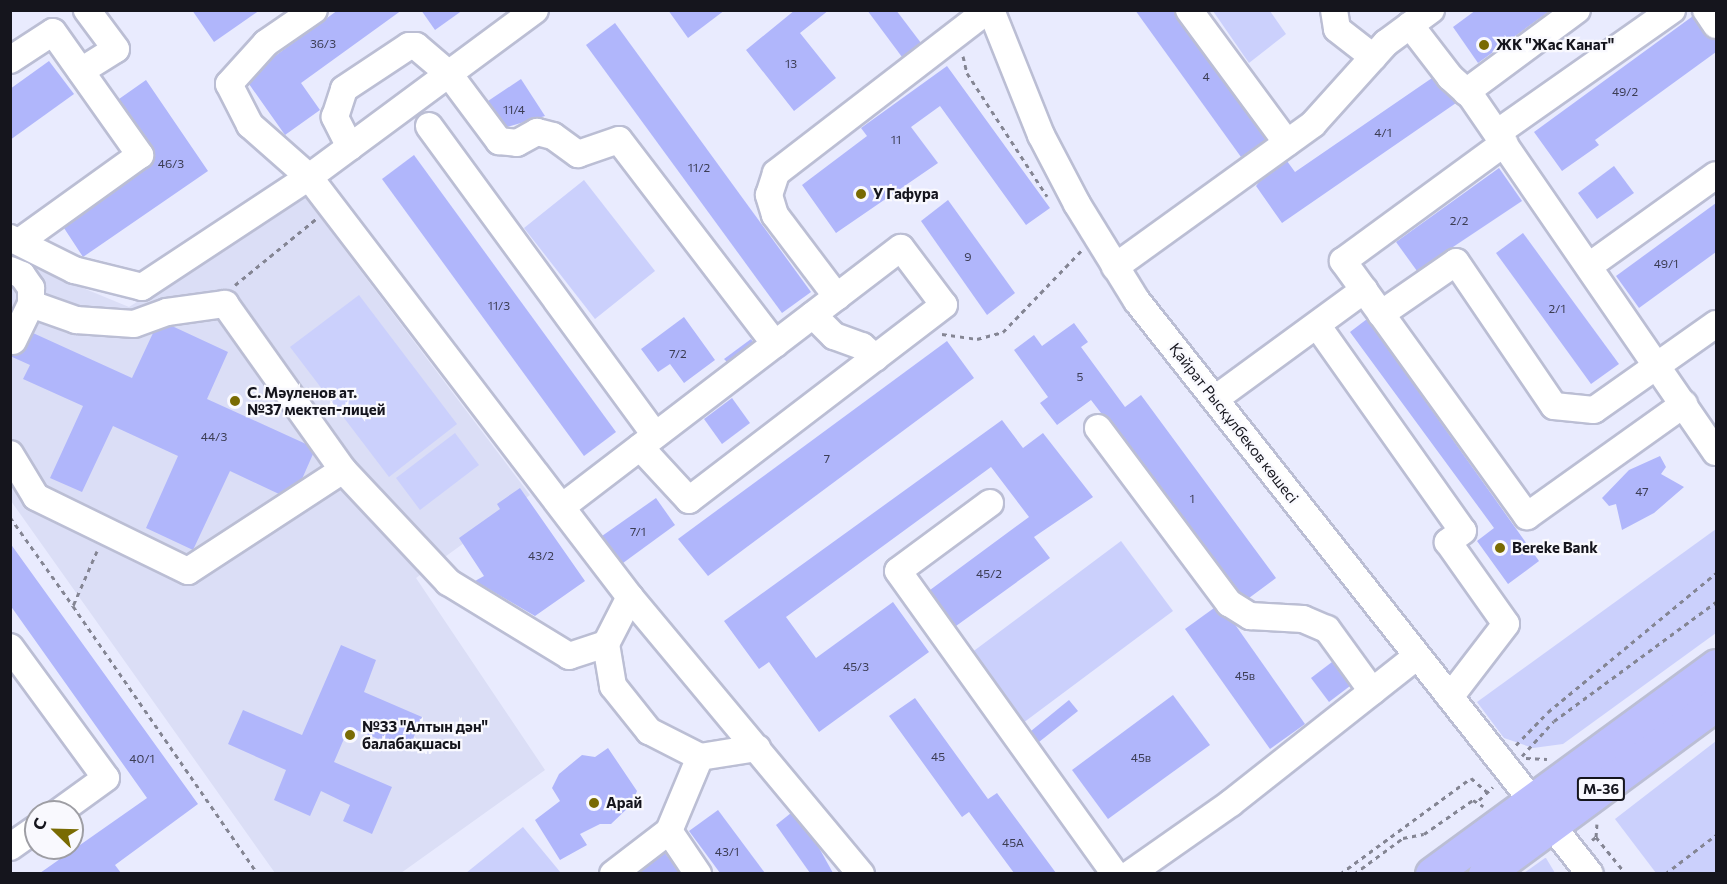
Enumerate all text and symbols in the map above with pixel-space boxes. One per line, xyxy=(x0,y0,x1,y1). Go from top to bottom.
place label: ЖК "Жас Канат" xyxy=(1496,36,1614,54)
house number: 36/3 xyxy=(310,37,336,51)
marker: ЖК "Жас Канат" xyxy=(1477,38,1491,52)
house number: 13 xyxy=(785,57,797,71)
house number: 4 xyxy=(1202,70,1210,84)
house number: 49/2 xyxy=(1612,85,1638,99)
house number: 11/4 xyxy=(503,103,525,117)
house number: 4/1 xyxy=(1374,126,1392,140)
house number: 11 xyxy=(891,133,901,147)
house number: 46/3 xyxy=(158,157,184,171)
house number: 11/2 xyxy=(688,161,710,175)
place label: У Гафура xyxy=(873,185,939,203)
marker: У Гафура xyxy=(854,187,868,201)
house number: 2/2 xyxy=(1450,214,1468,228)
house number: 9 xyxy=(964,250,972,264)
house number: 49/1 xyxy=(1654,257,1678,271)
house number: 11/3 xyxy=(488,299,510,313)
house number: 2/1 xyxy=(1548,302,1566,316)
street label: Қайрат Рысқұлбеков көшесі xyxy=(1166,339,1302,507)
house number: 7/2 xyxy=(669,347,687,361)
house number: 5 xyxy=(1077,370,1083,384)
place label: С. Мәуленов ат. №37 мектеп-лицей xyxy=(247,383,386,418)
marker: С. Мәуленов ат. №37 мектеп-лицей xyxy=(228,394,242,408)
house number: 44/3 xyxy=(201,430,227,444)
house number: 7 xyxy=(824,452,830,466)
house number: 47 xyxy=(1635,485,1649,499)
house number: 1 xyxy=(1189,492,1195,506)
house number: 7/1 xyxy=(630,525,646,539)
place label: Bereke Bank xyxy=(1512,539,1598,557)
marker: Bereke Bank xyxy=(1493,541,1507,555)
house number: 43/2 xyxy=(528,549,554,563)
house number: 45/2 xyxy=(976,567,1002,581)
house number: 45/3 xyxy=(843,660,869,674)
house number: 45в xyxy=(1235,669,1255,683)
place label: №33 "Алтын дән" балабақшасы xyxy=(362,717,488,752)
marker: №33 "Алтын дән" балабақшасы xyxy=(343,728,357,742)
house number: 45 xyxy=(931,750,945,764)
house number: 45в xyxy=(1131,751,1151,765)
house number: 40/1 xyxy=(129,752,155,766)
road number: M-36 xyxy=(1576,778,1626,800)
place label: Арай xyxy=(606,794,642,812)
marker: Арай xyxy=(587,796,601,810)
north arrow xyxy=(24,800,84,860)
text: С xyxy=(28,815,50,832)
house number: 45А xyxy=(1002,836,1024,850)
house number: 43/1 xyxy=(715,845,739,859)

